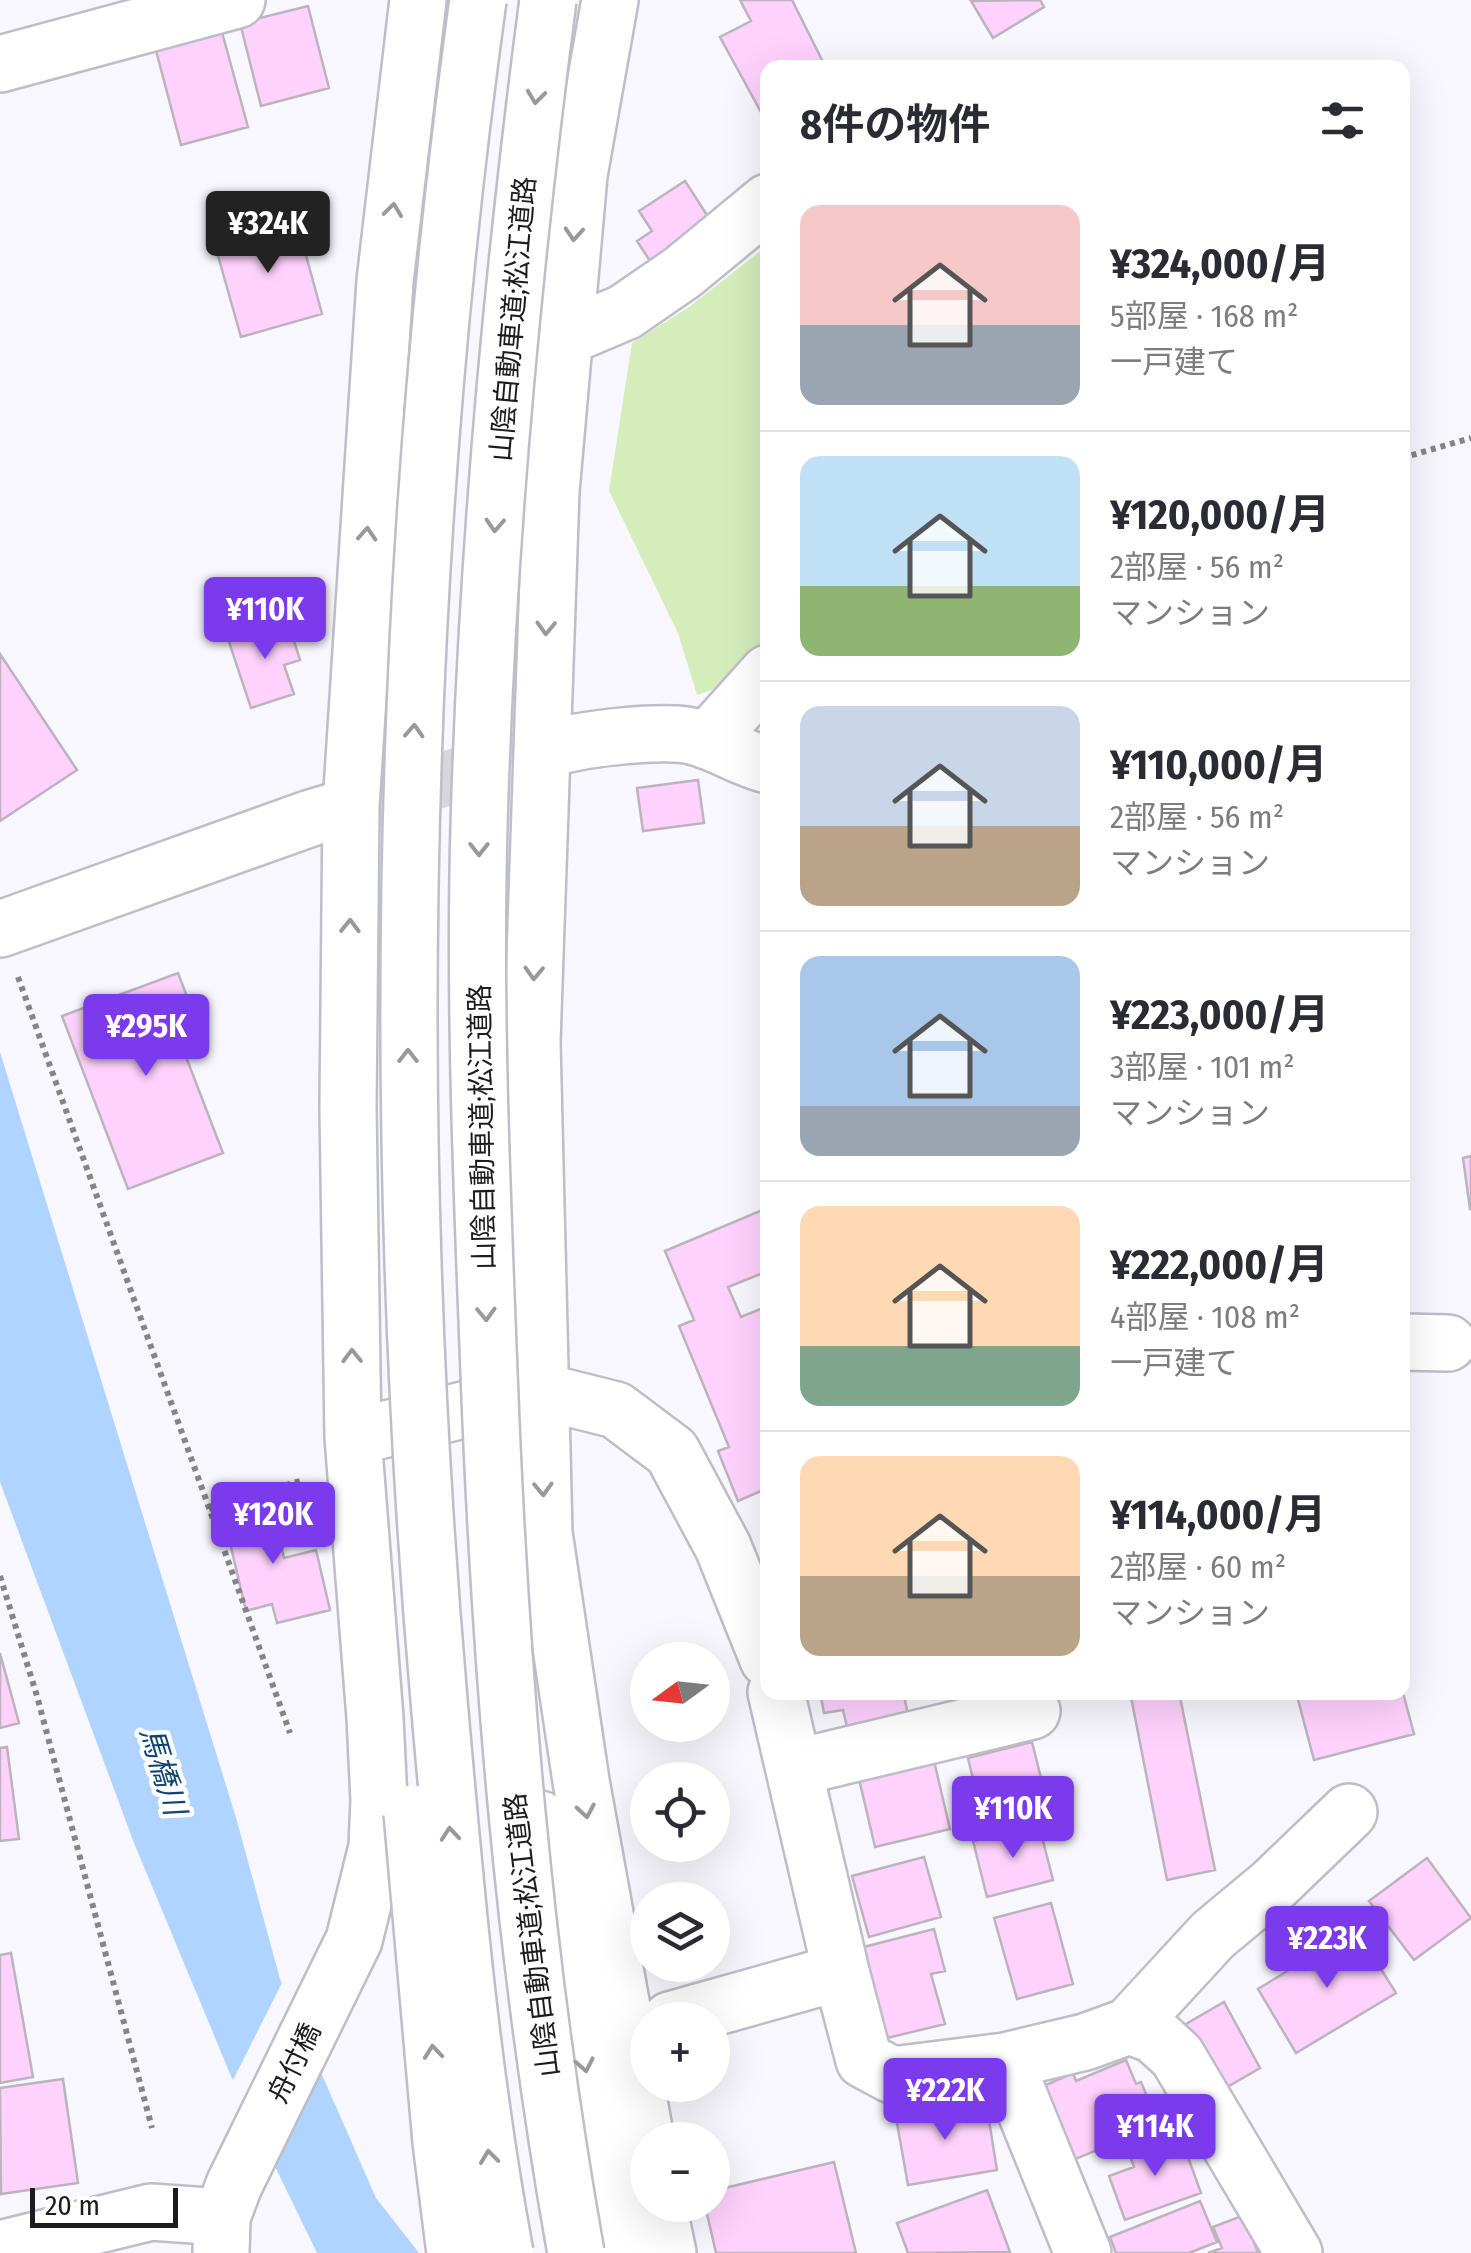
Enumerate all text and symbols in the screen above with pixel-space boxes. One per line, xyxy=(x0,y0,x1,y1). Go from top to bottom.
one-way arrow xyxy=(526,88,547,105)
icon: filters xyxy=(1315,93,1370,148)
text: 8件の物件 xyxy=(800,100,990,150)
street label: 山陰自動車道;松江道路 xyxy=(484,175,542,463)
pin: ¥324K xyxy=(198,191,338,276)
one-way arrow xyxy=(382,202,403,218)
text: ¥324K xyxy=(228,204,308,242)
one-way arrow xyxy=(564,227,585,243)
text: ¥324,000/月 xyxy=(1110,239,1330,289)
icon: home xyxy=(880,245,1000,365)
text: 5部屋 · 168 m² xyxy=(1110,297,1298,335)
text: 一戸建て xyxy=(1110,343,1238,381)
text: ¥120,000/月 xyxy=(1110,490,1330,540)
icon: home xyxy=(880,496,1000,616)
one-way arrow xyxy=(485,517,506,533)
one-way arrow xyxy=(356,526,377,542)
text: 2部屋 · 56 m² xyxy=(1110,548,1284,586)
pin: ¥110K xyxy=(195,577,335,662)
text: ¥110K xyxy=(226,590,304,628)
text: マンション xyxy=(1110,594,1270,632)
one-way arrow xyxy=(536,621,557,637)
one-way arrow xyxy=(404,722,425,738)
text: ¥110,000/月 xyxy=(1110,740,1328,790)
icon: home xyxy=(880,746,1000,866)
text: 2部屋 · 56 m² xyxy=(1110,798,1284,836)
one-way arrow xyxy=(468,842,490,858)
text: マンション xyxy=(1110,844,1270,882)
one-way arrow xyxy=(339,917,361,932)
one-way arrow xyxy=(524,966,545,982)
street label: 山陰自動車道;松江道路 xyxy=(463,984,501,1270)
text: ¥223,000/月 xyxy=(1110,990,1329,1040)
pin: ¥295K xyxy=(76,994,216,1079)
icon: home xyxy=(880,996,1000,1116)
text: ¥295K xyxy=(105,1007,187,1045)
one-way arrow xyxy=(398,1047,419,1063)
text: 3部屋 · 101 m² xyxy=(1110,1048,1295,1086)
text: マンション xyxy=(1110,1094,1270,1132)
text: ¥222,000/月 xyxy=(1110,1240,1329,1290)
icon: home xyxy=(880,1246,1000,1366)
text: 4部屋 · 108 m² xyxy=(1110,1298,1300,1336)
one-way arrow xyxy=(476,1307,497,1323)
text: 一戸建て xyxy=(1110,1344,1238,1382)
one-way arrow xyxy=(341,1347,362,1363)
one-way arrow xyxy=(533,1481,554,1497)
pin: ¥120K xyxy=(203,1482,343,1567)
text: ¥114,000/月 xyxy=(1110,1490,1326,1540)
text: ¥120K xyxy=(233,1495,313,1533)
icon: home xyxy=(880,1496,1000,1616)
text: 2部屋 · 60 m² xyxy=(1110,1548,1286,1586)
text: マンション xyxy=(1110,1594,1270,1632)
north arrow xyxy=(630,1642,730,1742)
map controls xyxy=(630,1642,730,2222)
water label: 馬橋川 xyxy=(133,1723,194,1822)
button: locate xyxy=(630,1762,730,1862)
pin: ¥110K xyxy=(943,1776,1083,1861)
text: ¥110K xyxy=(974,1789,1052,1827)
street label: 山陰自動車道;松江道路 xyxy=(498,1791,566,2079)
one-way arrow xyxy=(575,1802,596,1819)
one-way arrow xyxy=(440,1826,462,1842)
button: layers xyxy=(630,1882,730,1982)
pin: ¥223K xyxy=(1257,1906,1397,1991)
text: ¥223K xyxy=(1287,1919,1367,1957)
button: + xyxy=(630,2002,730,2102)
street label: 舟付橋 xyxy=(261,2018,327,2108)
one-way arrow xyxy=(422,2043,444,2059)
one-way arrow xyxy=(574,2057,595,2073)
pin: ¥222K xyxy=(875,2058,1015,2143)
text: ¥222K xyxy=(905,2071,985,2109)
pin: ¥114K xyxy=(1085,2094,1225,2179)
text: ¥114K xyxy=(1116,2107,1194,2145)
button: − xyxy=(630,2122,730,2222)
one-way arrow xyxy=(479,2148,500,2164)
scale bar xyxy=(30,2183,178,2228)
text: 20 m xyxy=(45,2189,100,2222)

